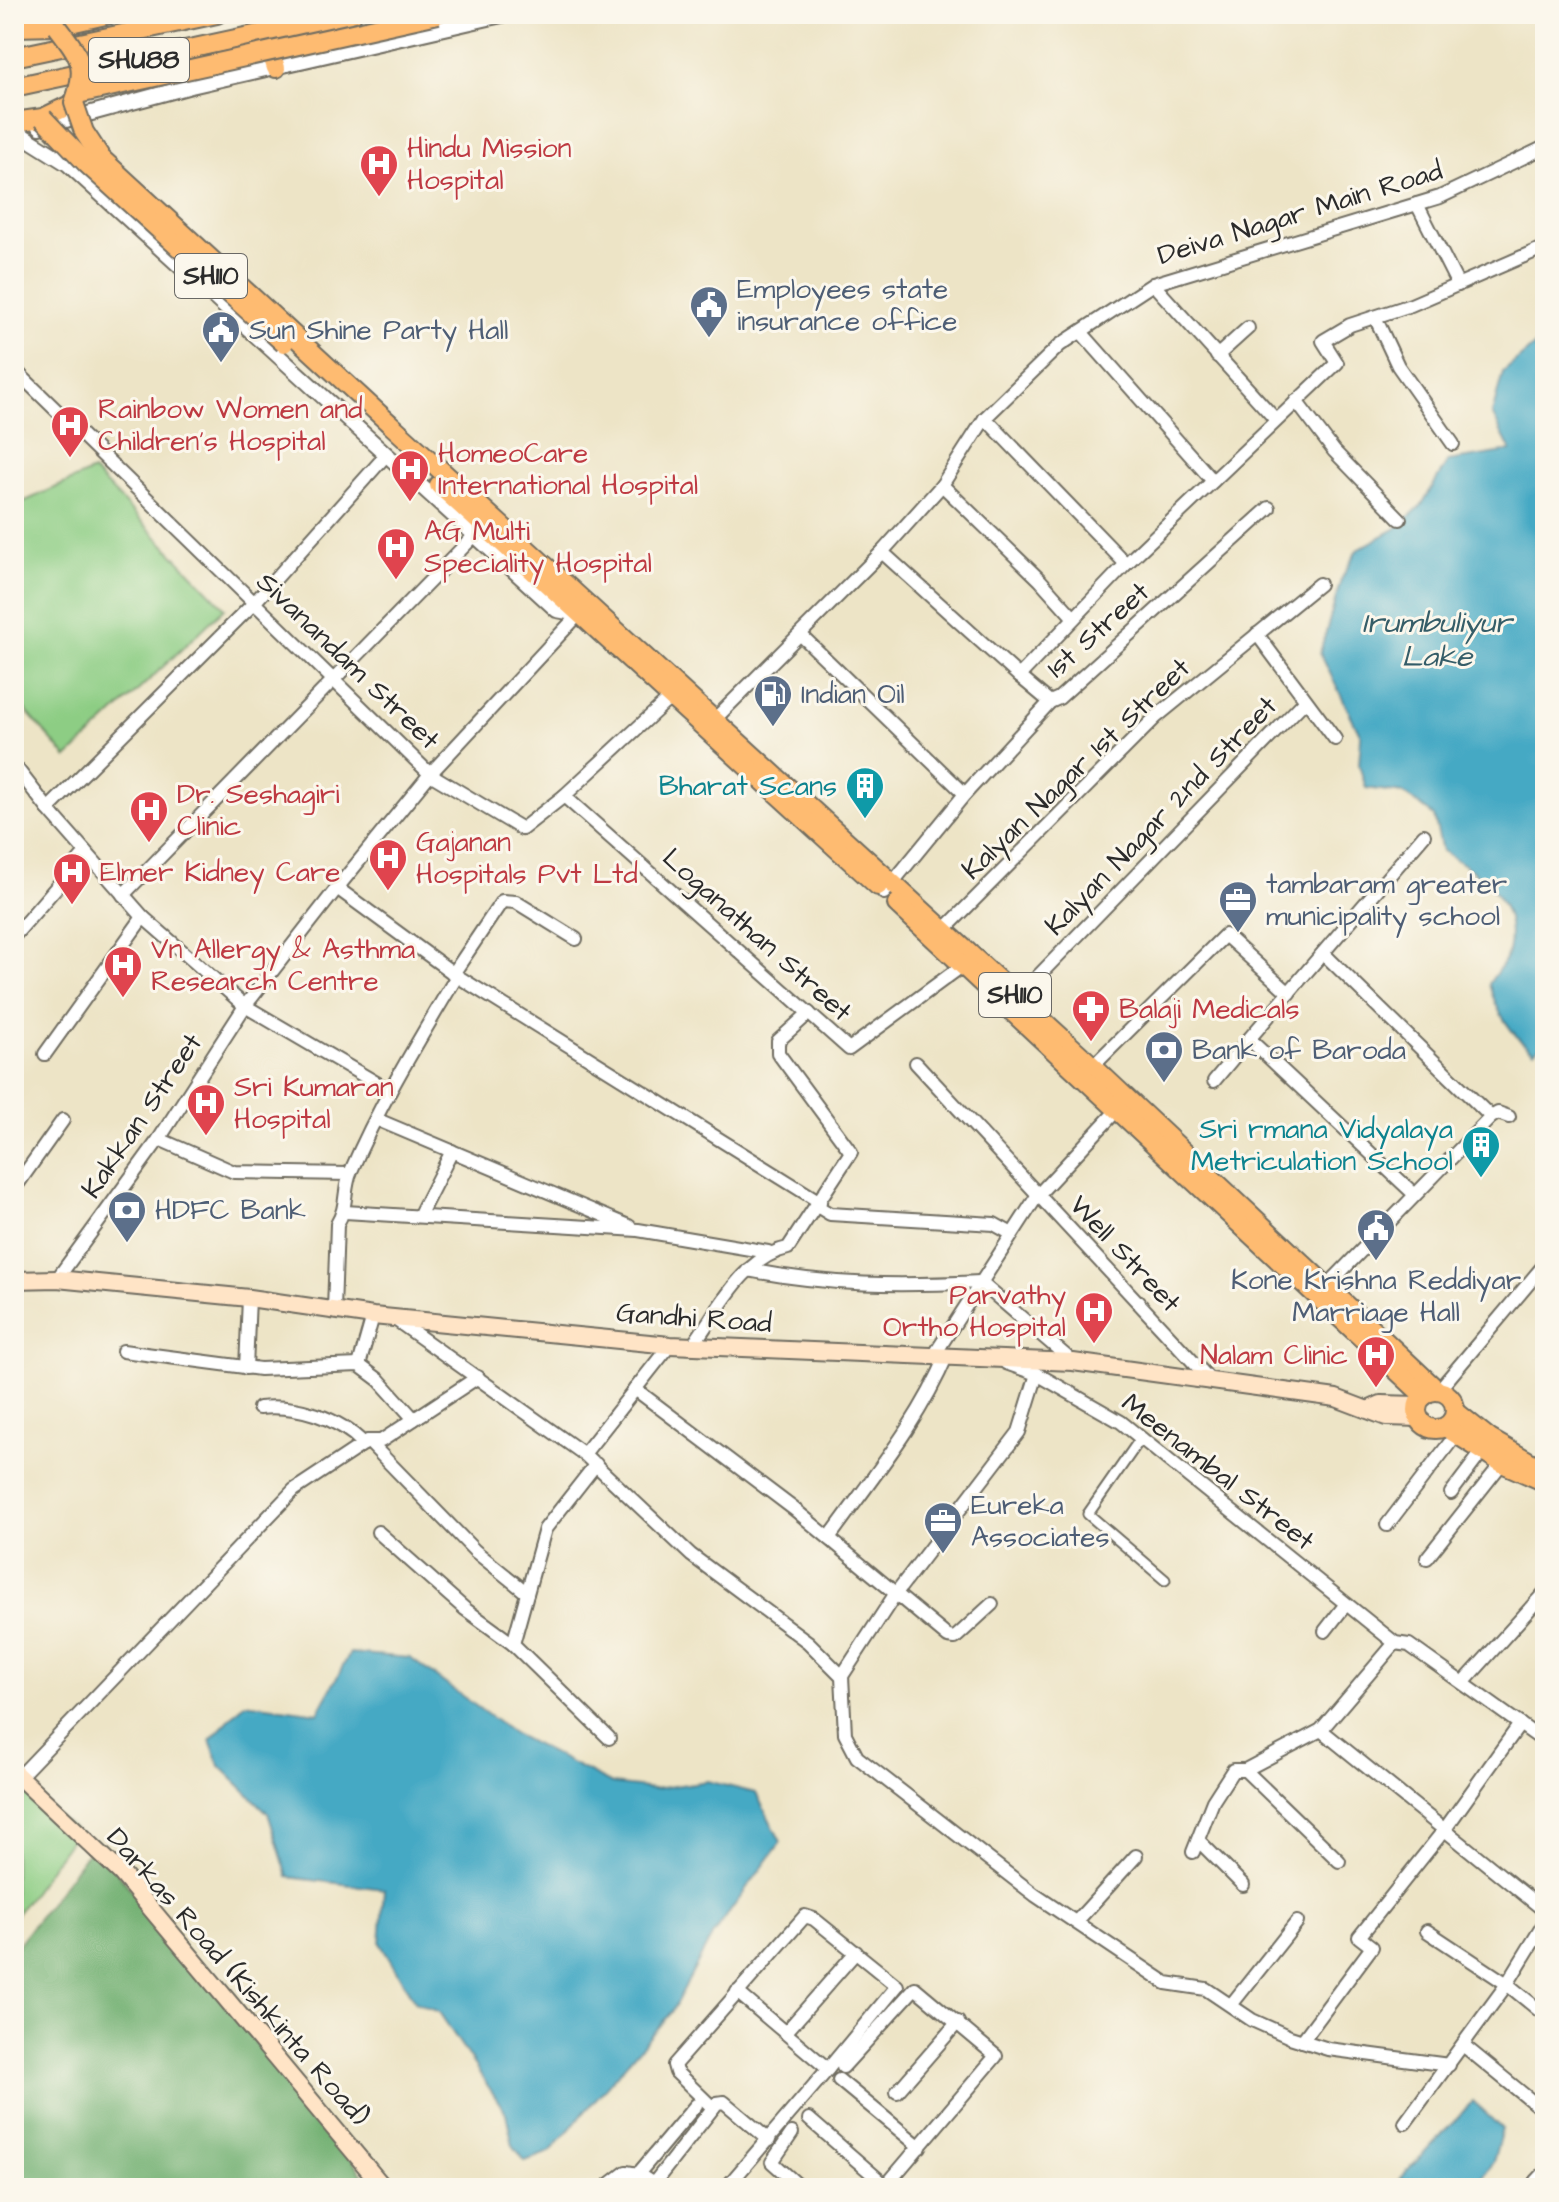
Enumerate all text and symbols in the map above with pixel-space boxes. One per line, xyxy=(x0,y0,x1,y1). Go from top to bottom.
road number: SHU88 xyxy=(89,38,189,82)
place label: Hindu Mission Hospital xyxy=(407,129,571,200)
hospital icon: Hindu Mission Hospital xyxy=(358,143,400,198)
street label: Deiva Nagar Main Road xyxy=(1153,151,1447,276)
road number: SH110 xyxy=(175,254,247,298)
place label: Employees state insurance office xyxy=(737,270,957,341)
public building icon: Employees state insurance office xyxy=(688,284,730,339)
public building icon: Sun Shine Party Hall xyxy=(200,309,242,364)
place label: Sun Shine Party Hall xyxy=(249,311,508,352)
place label: Rainbow Women and Children's Hospital xyxy=(98,390,363,461)
hospital icon: Rainbow Women and Children's Hospital xyxy=(49,404,91,459)
place label: HomeoCare International Hospital xyxy=(438,434,698,505)
hospital icon: HomeoCare International Hospital xyxy=(389,448,431,503)
place label: AG Multi Speciality Hospital xyxy=(424,512,652,585)
hospital icon: AG Multi Speciality Hospital xyxy=(375,526,417,581)
street label: Sivanandam Street xyxy=(248,563,449,759)
street label: 1st Street xyxy=(1038,573,1159,687)
water label: Irumbuliyur Lake xyxy=(1362,602,1515,678)
street label: Kalyan Nagar 1st Street xyxy=(953,649,1201,890)
fuel station icon: Indian Oil xyxy=(752,673,794,728)
place label: Indian Oil xyxy=(801,675,905,714)
street label: Kalyan Nagar 2nd Street xyxy=(1036,687,1288,946)
building icon: Bharat Scans xyxy=(844,765,886,820)
place label: Bharat Scans xyxy=(659,767,837,806)
place label: Dr. Seshagiri Clinic xyxy=(177,775,339,846)
hospital icon: Dr. Seshagiri Clinic xyxy=(128,789,170,844)
place label: Gajanan Hospitals Pvt Ltd xyxy=(416,823,638,894)
hospital icon: Gajanan Hospitals Pvt Ltd xyxy=(367,837,409,892)
street label: Loganathan Street xyxy=(653,839,861,1032)
hospital icon: Elmer Kidney Care xyxy=(51,851,93,906)
place label: Elmer Kidney Care xyxy=(100,853,341,894)
place label: tambaram greater municipality school xyxy=(1266,865,1507,938)
office icon: tambaram greater municipality school xyxy=(1217,879,1259,934)
place label: Vn Allergy & Asthma Research Centre xyxy=(151,930,415,1001)
hospital icon: Vn Allergy & Asthma Research Centre xyxy=(102,944,144,999)
road number: SH110 xyxy=(979,973,1051,1017)
pharmacy icon: Balaji Medicals xyxy=(1070,988,1112,1043)
place label: Balaji Medicals xyxy=(1119,990,1300,1029)
street label: Kakkan Street xyxy=(72,1025,212,1206)
bank icon: Bank of Baroda xyxy=(1143,1029,1185,1084)
place label: Bank of Baroda xyxy=(1192,1031,1406,1070)
place label: Sri Kumaran Hospital xyxy=(234,1068,394,1139)
hospital icon: Sri Kumaran Hospital xyxy=(185,1082,227,1137)
place label: Sri rmana Vidyalaya Metriculation School xyxy=(1191,1110,1453,1181)
building icon: Sri rmana Vidyalaya Metriculation School xyxy=(1460,1124,1502,1179)
street label: Well Street xyxy=(1060,1187,1190,1322)
bank icon: HDFC Bank xyxy=(106,1189,148,1244)
place label: HDFC Bank xyxy=(155,1191,306,1230)
public building icon: Kone Krishna Reddiyar Marriage Hall xyxy=(1355,1207,1397,1262)
place label: Kone Krishna Reddiyar Marriage Hall xyxy=(1231,1261,1521,1333)
place label: Parvathy Ortho Hospital xyxy=(883,1276,1066,1347)
hospital icon: Parvathy Ortho Hospital xyxy=(1073,1290,1115,1345)
street label: Gandhi Road xyxy=(615,1293,773,1343)
hospital icon: Nalam Clinic xyxy=(1355,1334,1397,1389)
place label: Nalam Clinic xyxy=(1200,1336,1348,1375)
street label: Meenambal Street xyxy=(1113,1384,1323,1560)
place label: Eureka Associates xyxy=(971,1486,1110,1557)
office icon: Eureka Associates xyxy=(922,1500,964,1555)
street label: Darkas Road (Kishkinta Road) xyxy=(97,1819,379,2135)

